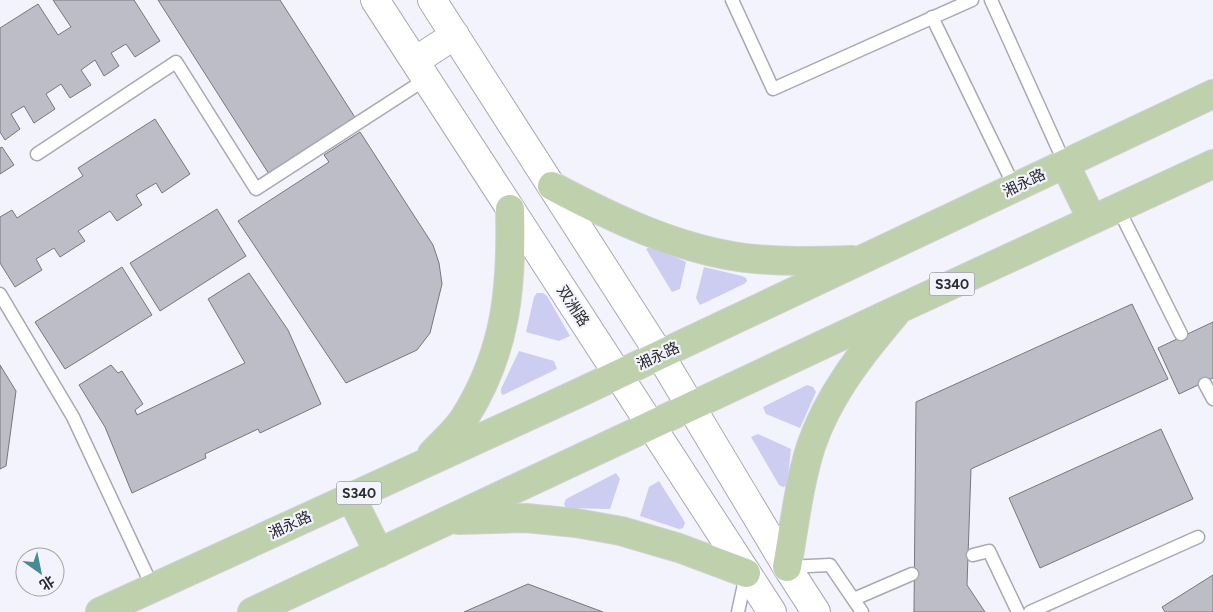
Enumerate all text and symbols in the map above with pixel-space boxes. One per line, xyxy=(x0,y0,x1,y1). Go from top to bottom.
street label: 湘永路 xyxy=(1000,165,1048,201)
road number: S340 xyxy=(930,272,974,296)
street label: 双洲路 xyxy=(553,282,593,330)
street label: 湘永路 xyxy=(634,338,682,374)
road number: S340 xyxy=(336,482,382,504)
street label: 湘永路 xyxy=(266,507,314,543)
north arrow xyxy=(15,547,65,597)
text: 北 xyxy=(36,572,57,593)

